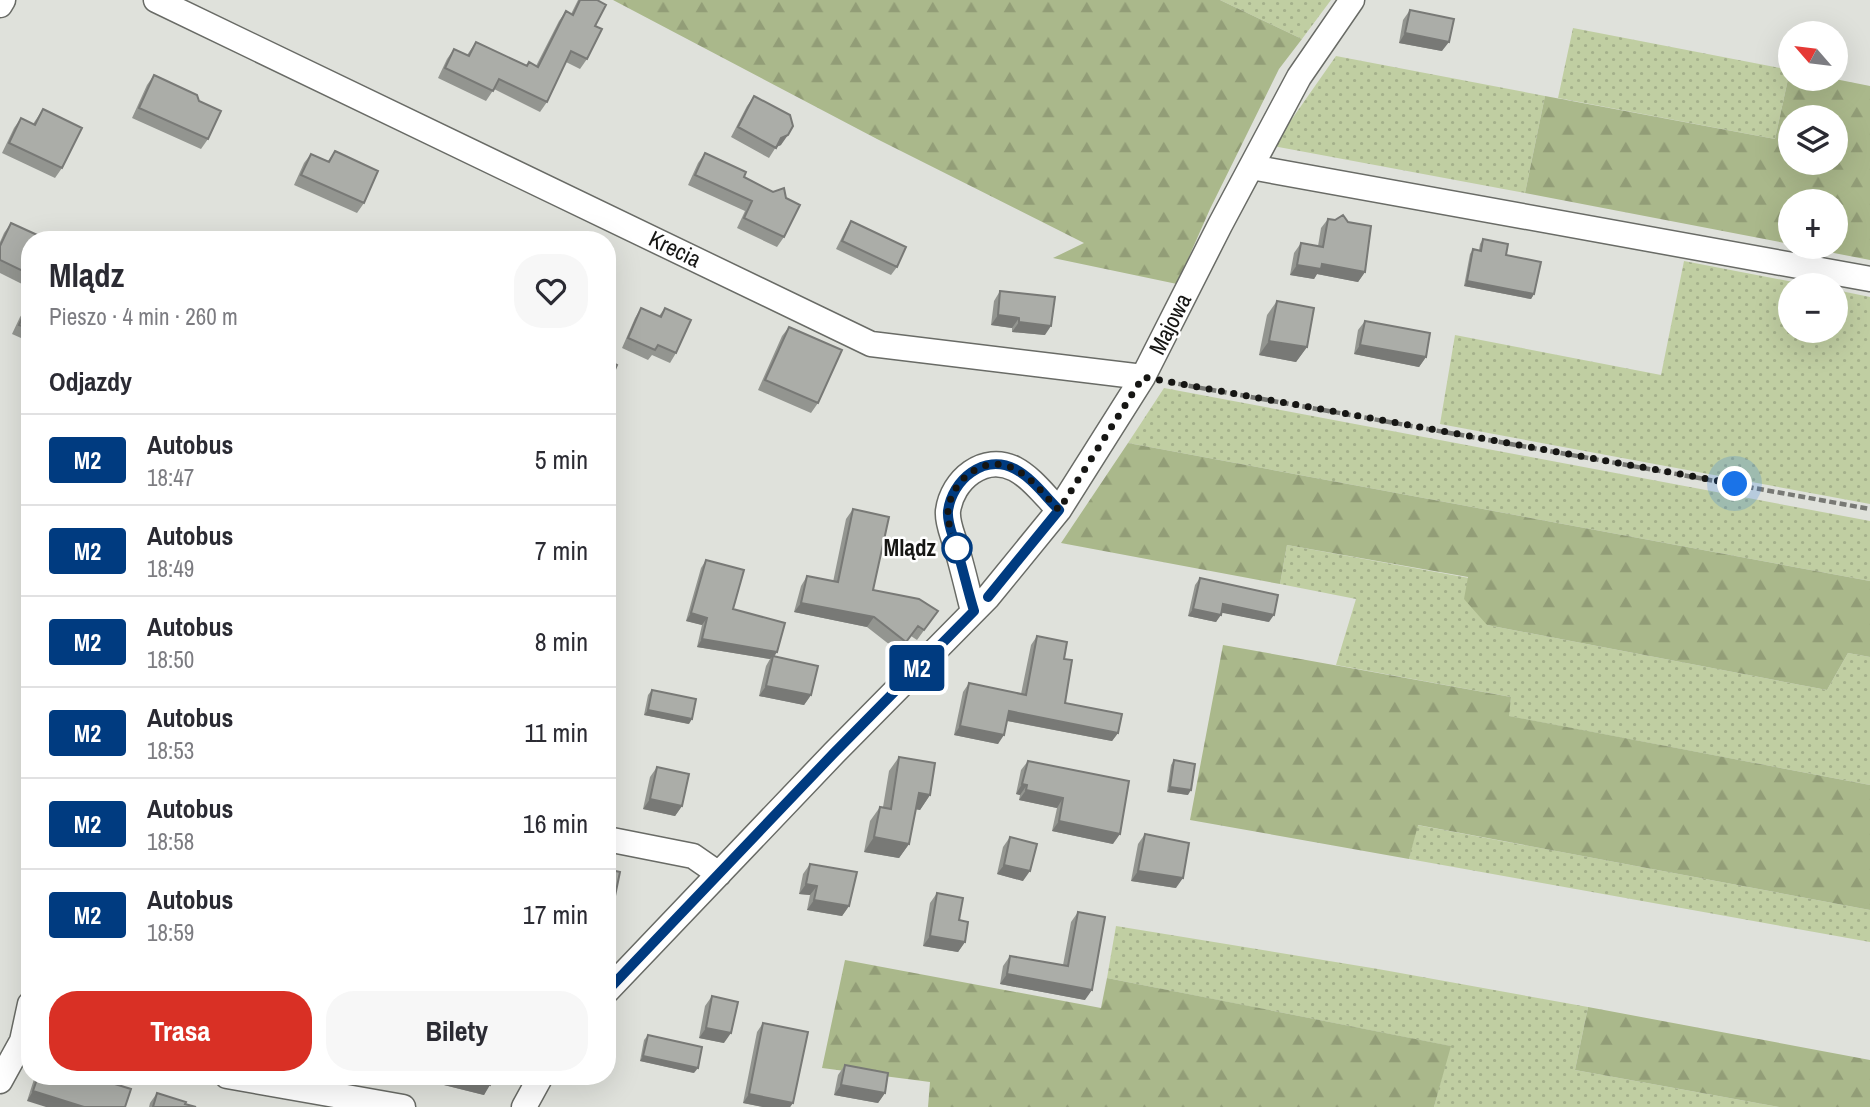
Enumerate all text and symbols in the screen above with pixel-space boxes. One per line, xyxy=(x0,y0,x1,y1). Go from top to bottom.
north arrow xyxy=(1778,21,1848,91)
map controls xyxy=(1778,21,1848,343)
button: layers xyxy=(1778,105,1848,175)
button: + xyxy=(1778,189,1848,259)
street label: Krecia xyxy=(644,223,707,275)
text: Mlądz xyxy=(49,253,124,297)
button: heart xyxy=(514,254,588,328)
button: − xyxy=(1778,273,1848,343)
street label: Majowa xyxy=(1141,287,1198,360)
text: Pieszo · 4 min · 260 m xyxy=(49,301,238,332)
text: Odjazdy xyxy=(49,364,132,399)
text: Autobus xyxy=(147,427,233,462)
text: 5 min xyxy=(535,442,588,477)
text: M2 xyxy=(74,444,101,476)
text: 18:47 xyxy=(147,462,194,493)
your location xyxy=(1717,466,1752,501)
text: Autobus xyxy=(147,518,233,553)
place label: Mlądz xyxy=(884,532,937,563)
text: 7 min xyxy=(535,533,588,568)
marker: Mlądz xyxy=(942,533,972,563)
text: M2 xyxy=(74,535,101,567)
text: 18:49 xyxy=(147,553,194,584)
text: Autobus xyxy=(147,609,233,644)
text: 8 min xyxy=(535,624,588,659)
text: M2 xyxy=(74,626,101,658)
text: 18:50 xyxy=(147,644,194,675)
line badge: M2 xyxy=(886,645,948,691)
text: M2 xyxy=(903,652,931,684)
text: Autobus xyxy=(147,700,233,735)
text: 11 min xyxy=(524,715,588,750)
text: M2 xyxy=(74,717,101,749)
text: 18:53 xyxy=(147,735,194,766)
text: Autobus xyxy=(147,791,233,826)
text: 16 min xyxy=(523,806,588,841)
text: M2 xyxy=(74,808,101,840)
text: 18:58 xyxy=(147,826,194,857)
text: Autobus xyxy=(147,882,233,917)
text: 17 min xyxy=(523,897,588,932)
text: M2 xyxy=(74,899,101,931)
text: 18:59 xyxy=(147,917,194,948)
button: Trasa xyxy=(49,991,312,1071)
button: Bilety xyxy=(326,991,588,1071)

